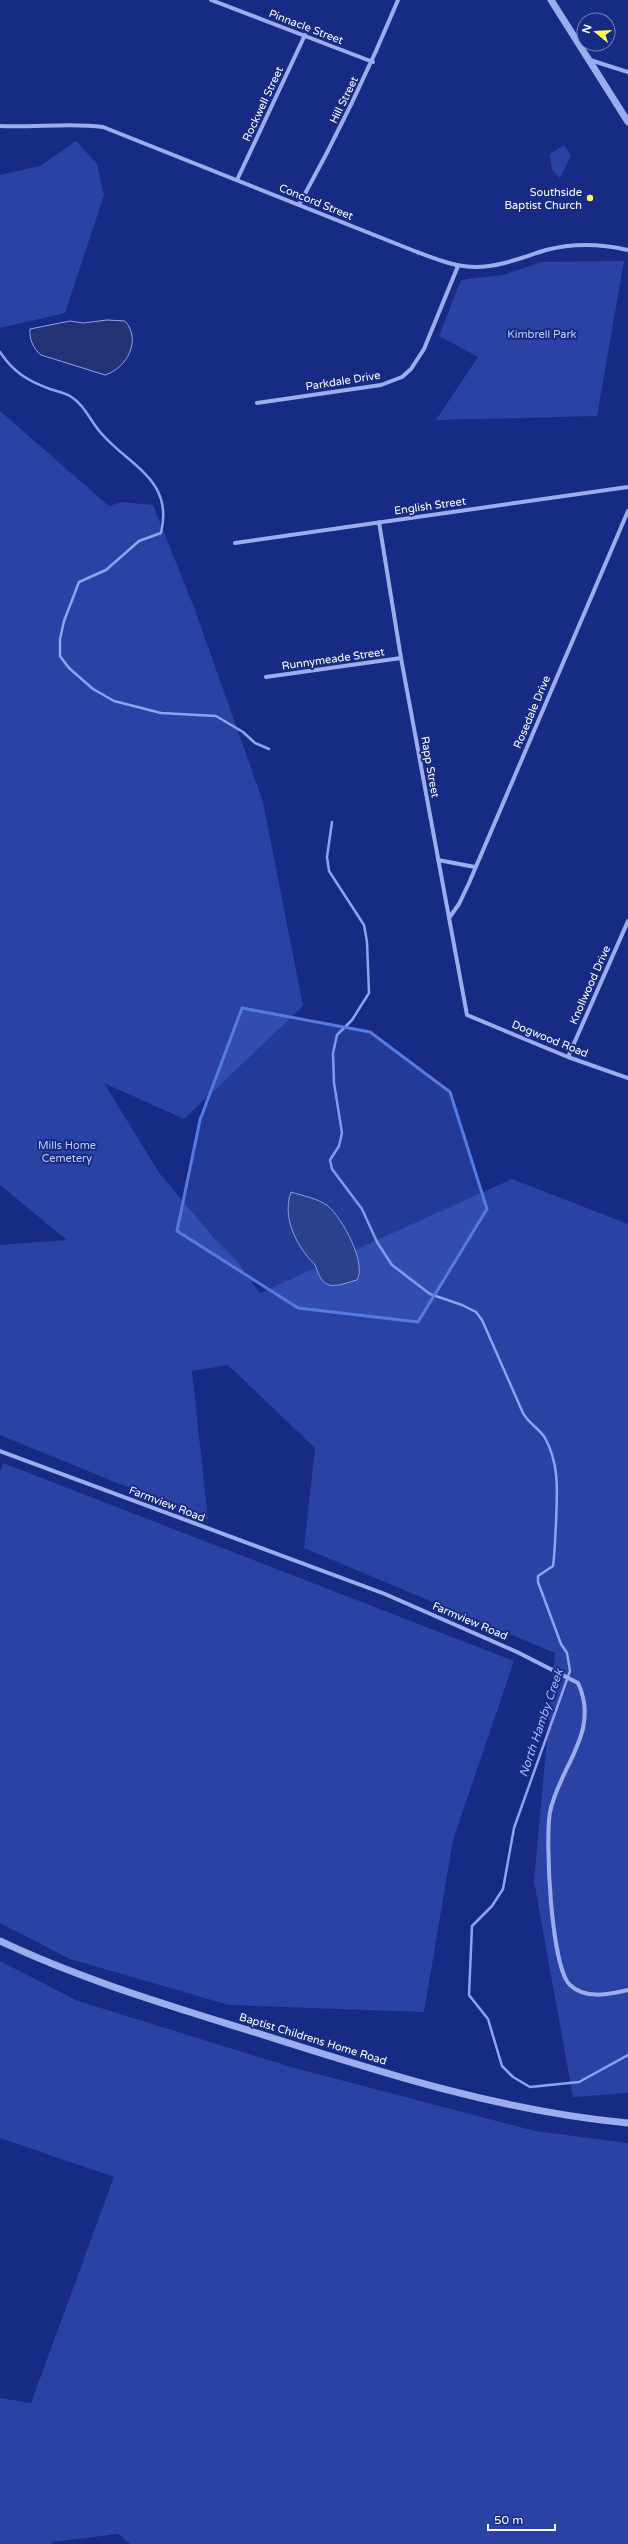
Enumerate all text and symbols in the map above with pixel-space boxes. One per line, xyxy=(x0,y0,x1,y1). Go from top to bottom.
street label: Pinnacle Street xyxy=(267,7,345,47)
north arrow xyxy=(576,12,616,52)
text: N xyxy=(579,23,595,35)
street label: Rockwell Street xyxy=(240,65,286,143)
street label: Hill Street xyxy=(327,74,361,126)
street label: Concord Street xyxy=(277,181,355,223)
place label: Southside Baptist Church xyxy=(504,186,582,212)
marker: Southside Baptist Church xyxy=(585,193,595,203)
park label: Kimbrell Park xyxy=(507,328,577,341)
street label: Parkdale Drive xyxy=(305,369,381,393)
street label: English Street xyxy=(393,495,467,517)
street label: Runnymeade Street xyxy=(281,645,385,673)
street label: Rosedale Drive xyxy=(511,674,553,750)
street label: Rapp Street xyxy=(418,735,442,799)
street label: Knollwood Drive xyxy=(567,943,613,1027)
street label: Dogwood Road xyxy=(510,1018,590,1060)
park label: Mills Home Cemetery xyxy=(38,1139,96,1165)
street label: Farmview Road xyxy=(127,1484,207,1524)
street label: Farmview Road xyxy=(431,1599,510,1643)
water label: North Hamby Creek xyxy=(516,1666,566,1779)
street label: Baptist Childrens Home Road xyxy=(238,2010,388,2068)
scale bar xyxy=(488,2506,555,2532)
text: 50 m xyxy=(494,2513,523,2527)

